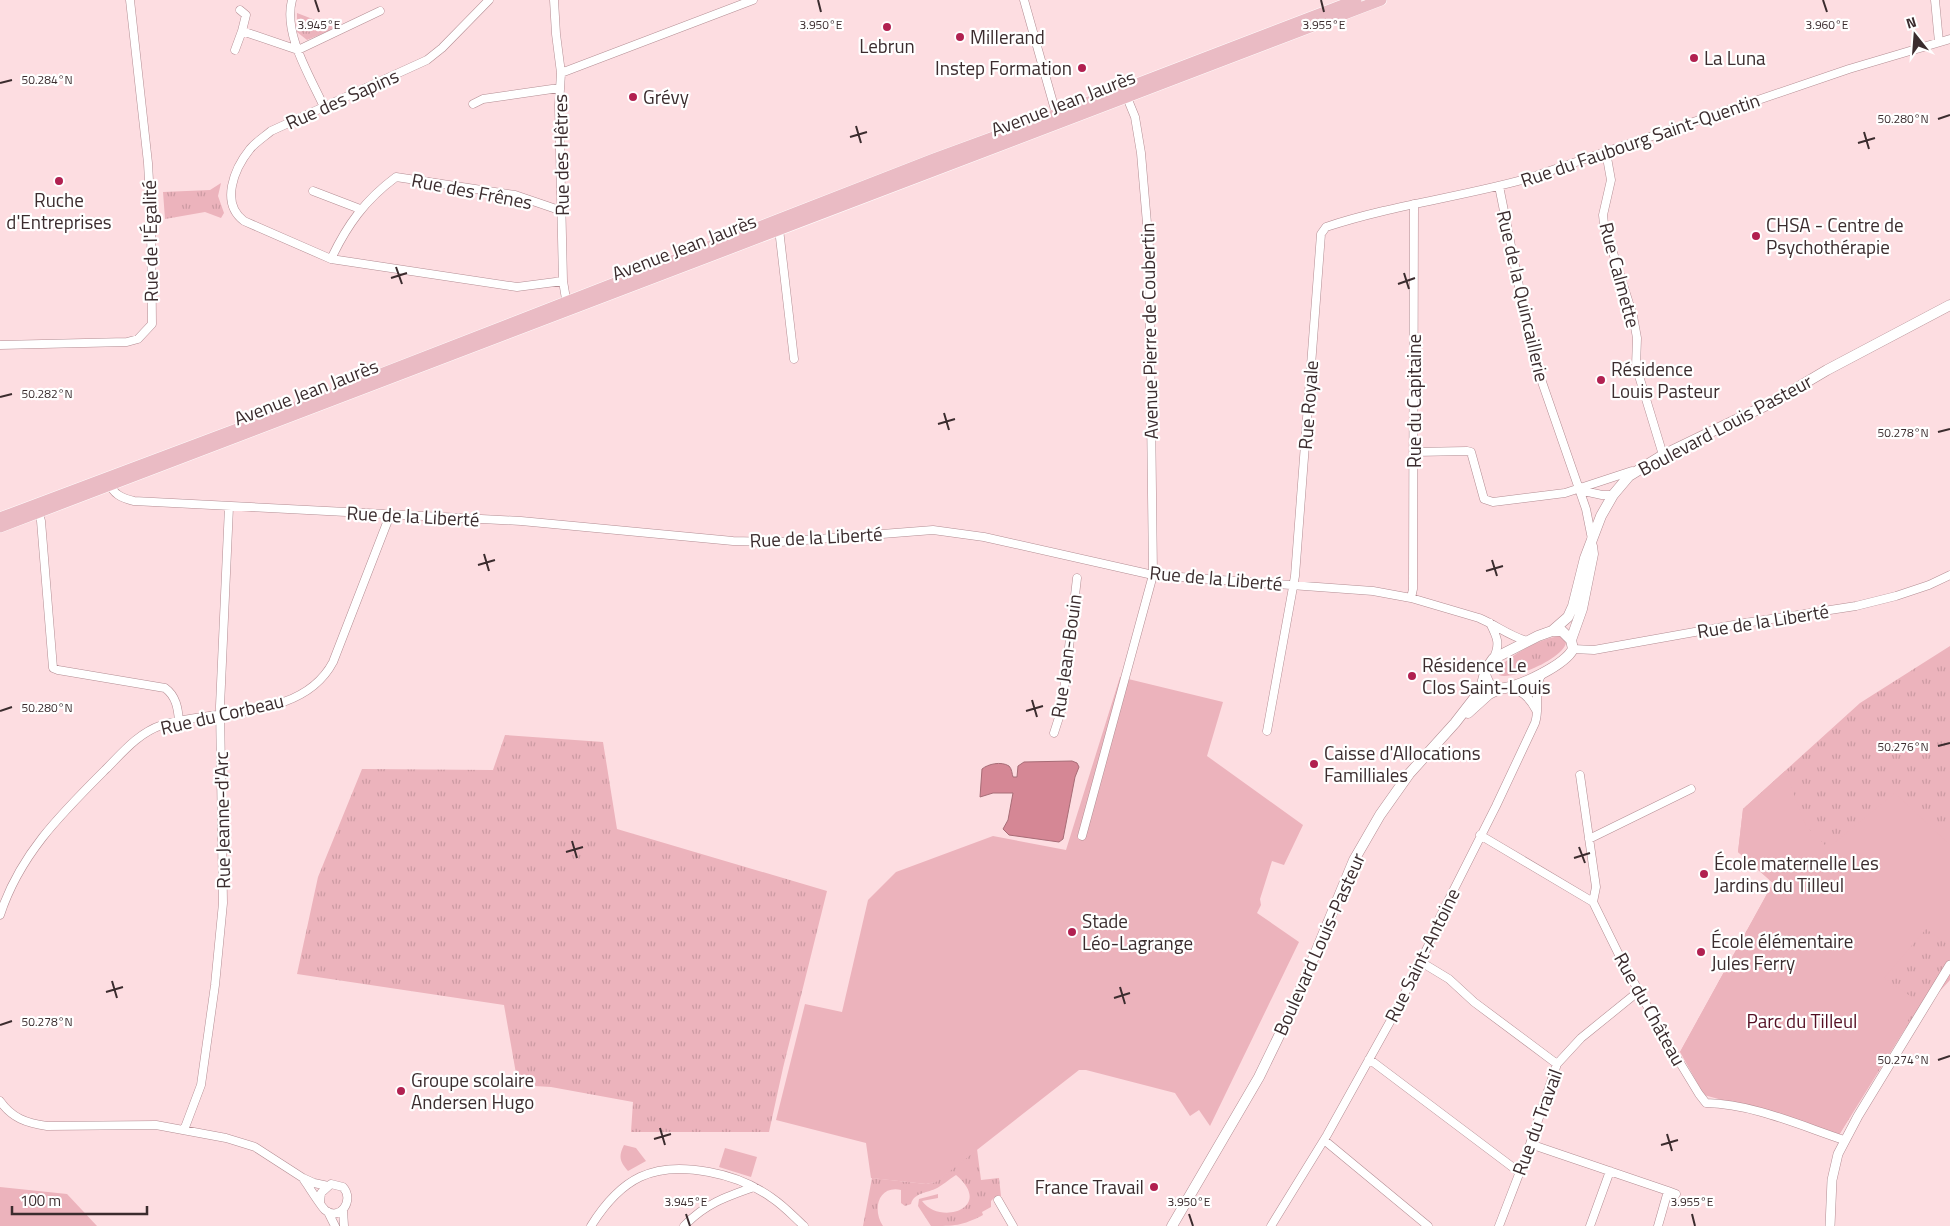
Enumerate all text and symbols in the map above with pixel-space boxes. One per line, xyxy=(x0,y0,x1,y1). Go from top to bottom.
north arrow xyxy=(1890,10,1940,60)
text: N xyxy=(1903,11,1919,34)
text: 3.945°E xyxy=(298,15,341,34)
text: 3.950°E xyxy=(800,15,843,34)
text: 3.955°E xyxy=(1303,15,1346,34)
text: 3.960°E xyxy=(1806,15,1849,34)
marker: Lebrun xyxy=(881,21,893,33)
place label: Millerand xyxy=(970,22,1045,51)
place label: Lebrun xyxy=(859,31,915,60)
marker: Millerand xyxy=(954,31,966,43)
place label: La Luna xyxy=(1704,43,1766,72)
marker: La Luna xyxy=(1688,52,1700,64)
place label: Instep Formation xyxy=(935,53,1072,82)
street label: Rue des Sapins xyxy=(281,61,403,136)
street label: Avenue Jean Jaurès xyxy=(986,62,1139,143)
marker: Instep Formation xyxy=(1076,62,1088,74)
text: 50.284°N xyxy=(21,70,73,89)
place label: Grévy xyxy=(643,82,689,111)
street label: Rue du Faubourg Saint-Quentin xyxy=(1516,85,1763,194)
marker: Grévy xyxy=(627,91,639,103)
street label: Rue des Hêtres xyxy=(545,94,576,216)
text: 50.280°N xyxy=(1877,109,1929,128)
street label: Rue des Frênes xyxy=(409,165,535,216)
marker: Ruche d'Entreprises xyxy=(53,175,65,187)
street label: Rue de l'Égalité xyxy=(134,180,165,302)
place label: Ruche d'Entreprises xyxy=(6,185,112,236)
street label: Avenue Jean Jaurès xyxy=(607,206,760,287)
street label: Rue de la Quincaillerie xyxy=(1490,207,1557,384)
place label: CHSA - Centre de Psychothérapie xyxy=(1766,210,1904,261)
street label: Rue Calmette xyxy=(1592,219,1648,331)
street label: Avenue Pierre de Coubertin xyxy=(1132,222,1165,440)
marker: CHSA - Centre de Psychothérapie xyxy=(1750,230,1762,242)
street label: Rue du Capitaine xyxy=(1399,334,1428,468)
street label: Avenue Jean Jaurès xyxy=(229,351,382,432)
place label: Résidence Louis Pasteur xyxy=(1611,354,1720,405)
street label: Rue Royale xyxy=(1290,359,1325,451)
street label: Boulevard Louis Pasteur xyxy=(1633,366,1817,483)
marker: Résidence Louis Pasteur xyxy=(1595,374,1607,386)
text: 50.282°N xyxy=(21,384,73,403)
text: 50.278°N xyxy=(1877,423,1929,442)
street label: Rue de la Liberté xyxy=(346,498,480,533)
street label: Rue de la Liberté xyxy=(749,519,883,554)
street label: Rue de la Liberté xyxy=(1148,557,1284,598)
street label: Rue Jean-Bouin xyxy=(1042,592,1089,720)
street label: Rue de la Liberté xyxy=(1695,596,1831,645)
place label: Résidence Le Clos Saint-Louis xyxy=(1422,650,1551,701)
marker: Résidence Le Clos Saint-Louis xyxy=(1406,670,1418,682)
street label: Rue du Corbeau xyxy=(157,685,286,742)
text: 50.280°N xyxy=(21,698,73,717)
text: 50.276°N xyxy=(1877,737,1929,756)
place label: Caisse d'Allocations Familliales xyxy=(1324,738,1481,789)
street label: Rue Jeanne-d'Arc xyxy=(206,751,237,889)
marker: Caisse d'Allocations Familliales xyxy=(1308,758,1320,770)
street label: Boulevard Louis-Pasteur xyxy=(1265,847,1372,1040)
place label: École maternelle Les Jardins du Tilleul xyxy=(1714,848,1879,899)
marker: École maternelle Les Jardins du Tilleul xyxy=(1698,868,1710,880)
street label: Rue Saint-Antoine xyxy=(1376,883,1467,1027)
place label: Stade Léo-Lagrange xyxy=(1082,906,1193,957)
marker: Stade Léo-Lagrange xyxy=(1066,926,1078,938)
place label: École élémentaire Jules Ferry xyxy=(1711,926,1853,977)
marker: École élémentaire Jules Ferry xyxy=(1695,946,1707,958)
street label: Rue du Château xyxy=(1607,947,1694,1071)
park label: Parc du Tilleul xyxy=(1747,1006,1857,1035)
text: 50.278°N xyxy=(21,1012,73,1031)
text: 50.274°N xyxy=(1877,1050,1929,1069)
place label: Groupe scolaire Andersen Hugo xyxy=(411,1065,534,1116)
street label: Rue du Travail xyxy=(1504,1065,1569,1179)
marker: Groupe scolaire Andersen Hugo xyxy=(395,1085,407,1097)
place label: France Travail xyxy=(1035,1172,1144,1201)
marker: France Travail xyxy=(1148,1181,1160,1193)
scale bar xyxy=(12,1184,148,1216)
text: 100 m xyxy=(20,1189,61,1212)
text: 3.945°E xyxy=(665,1192,708,1211)
text: 3.950°E xyxy=(1168,1192,1211,1211)
text: 3.955°E xyxy=(1671,1192,1714,1211)

